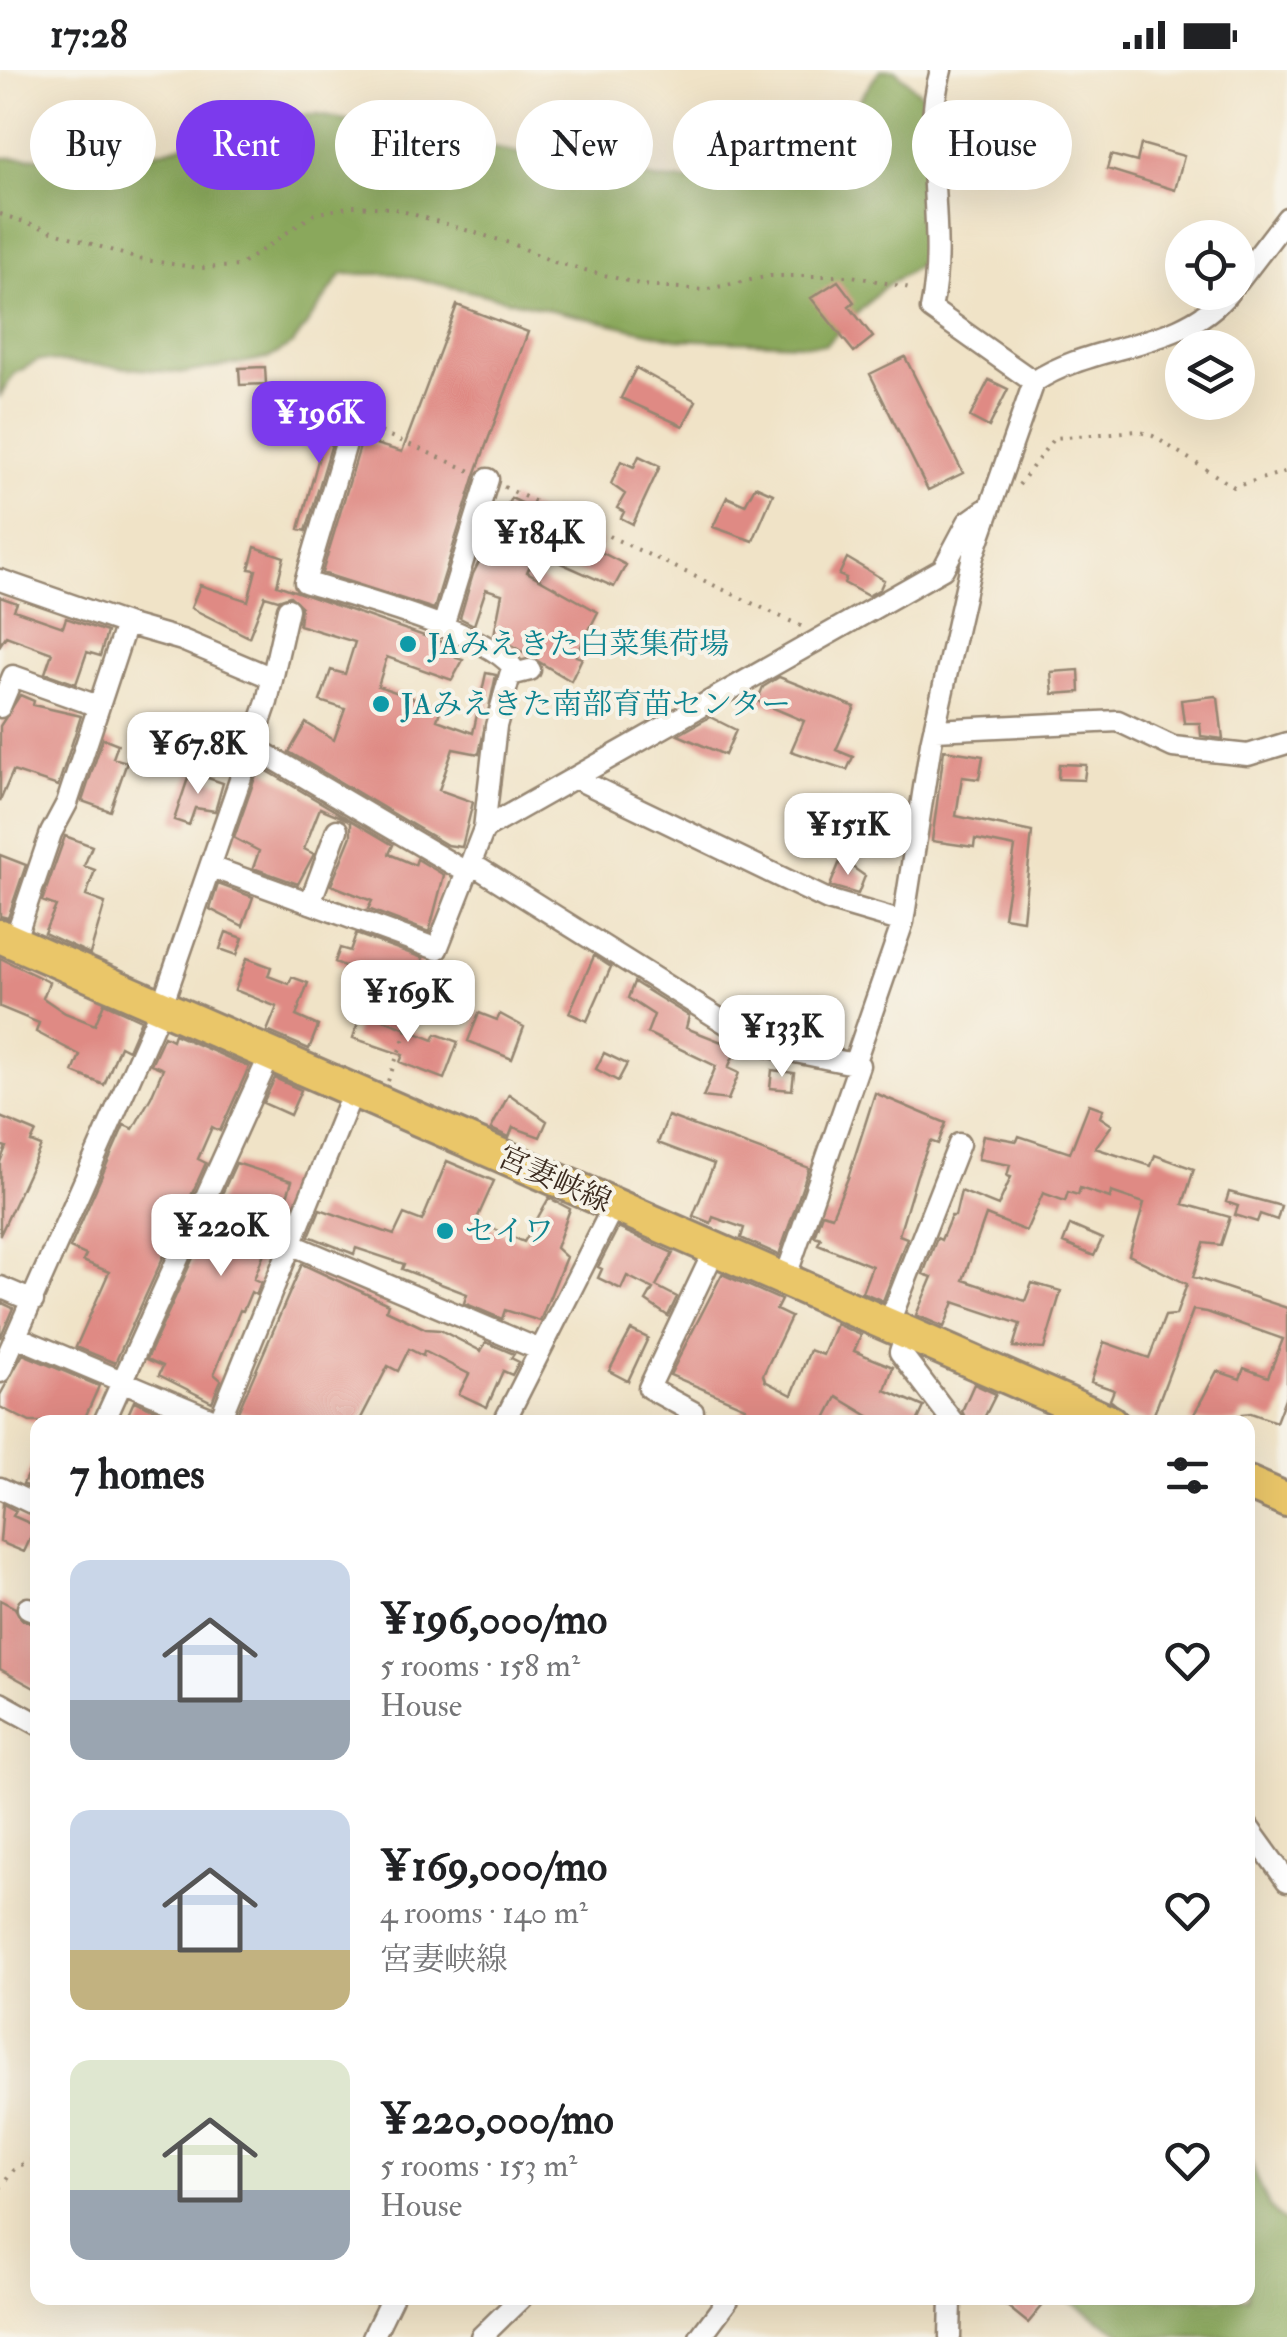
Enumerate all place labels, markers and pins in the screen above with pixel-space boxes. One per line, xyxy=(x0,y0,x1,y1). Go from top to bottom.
pin: ¥196K xyxy=(249,381,389,466)
pin: ¥184K xyxy=(469,501,609,586)
place label: JAみえきた白菜集荷場 xyxy=(427,626,729,663)
marker: JAみえきた白菜集荷場 xyxy=(397,633,419,655)
place label: JAみえきた南部育苗センター xyxy=(400,686,791,723)
marker: JAみえきた南部育苗センター xyxy=(370,693,392,715)
pin: ¥67.8K xyxy=(117,712,279,797)
pin: ¥151K xyxy=(778,793,918,878)
pin: ¥169K xyxy=(338,960,478,1045)
pin: ¥133K xyxy=(712,995,852,1080)
pin: ¥220K xyxy=(151,1194,291,1279)
place label: セイワ xyxy=(465,1213,554,1250)
marker: セイワ xyxy=(434,1220,456,1242)

